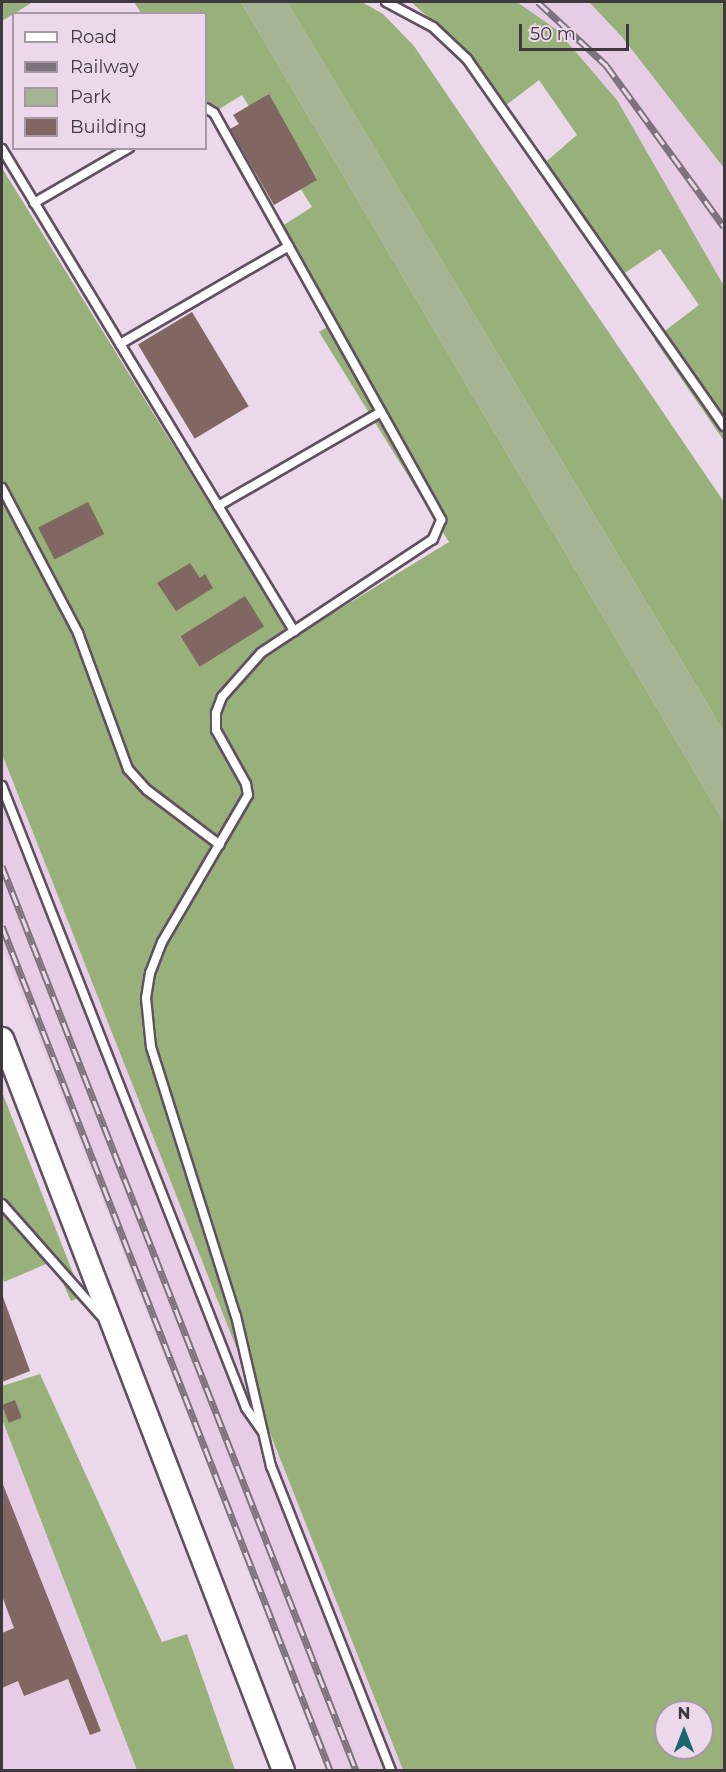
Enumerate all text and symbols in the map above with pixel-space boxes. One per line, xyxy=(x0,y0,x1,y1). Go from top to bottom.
legend xyxy=(12,12,207,150)
scale bar xyxy=(522,12,632,50)
text: 50 m xyxy=(530,23,576,45)
text: Road xyxy=(70,26,117,48)
text: Railway xyxy=(70,56,139,78)
text: Park xyxy=(70,86,111,108)
text: Building xyxy=(70,116,147,138)
north arrow xyxy=(654,1700,714,1760)
text: N xyxy=(678,1704,690,1723)

